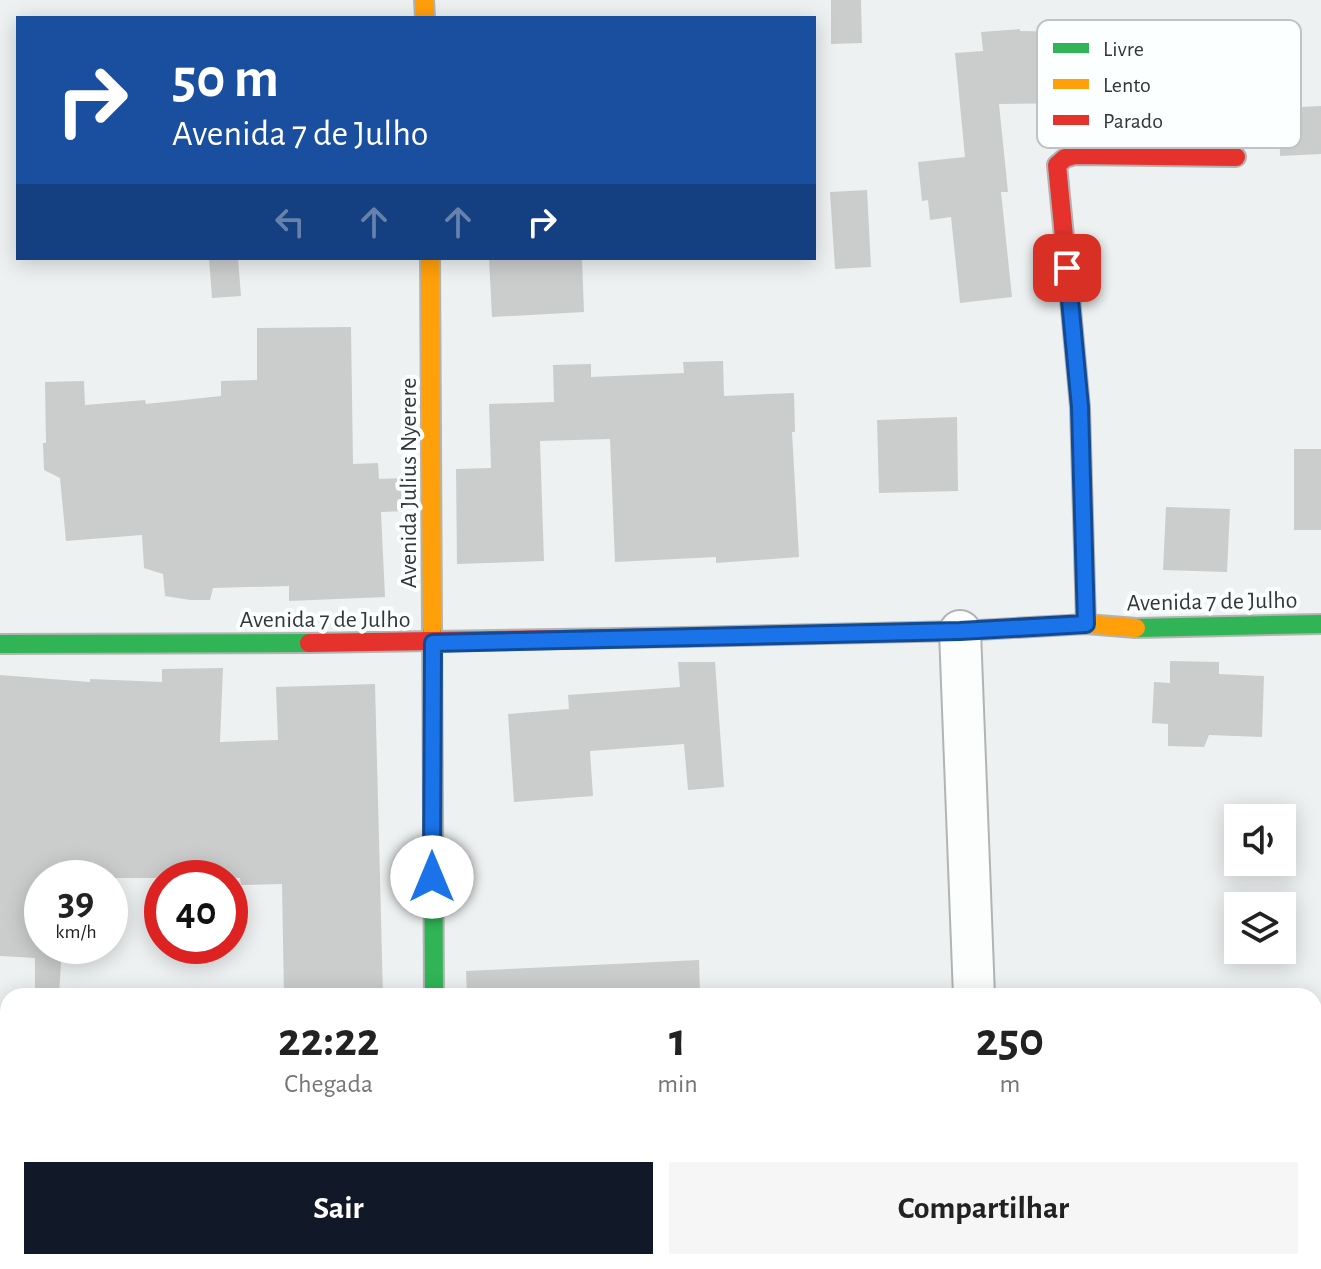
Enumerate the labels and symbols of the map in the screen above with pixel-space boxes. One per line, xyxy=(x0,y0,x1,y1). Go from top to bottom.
legend xyxy=(1037,20,1301,148)
text: Livre xyxy=(1103,38,1144,60)
text: Lento xyxy=(1103,74,1151,96)
text: Parado xyxy=(1103,110,1163,132)
pin xyxy=(1033,234,1101,302)
street label: Avenida Julius Nyerere xyxy=(397,378,421,588)
street label: Avenida 7 de Julho xyxy=(1126,589,1298,615)
street label: Avenida 7 de Julho xyxy=(239,608,411,632)
position arrow xyxy=(390,835,474,919)
speed limit sign: 40 xyxy=(144,860,248,964)

